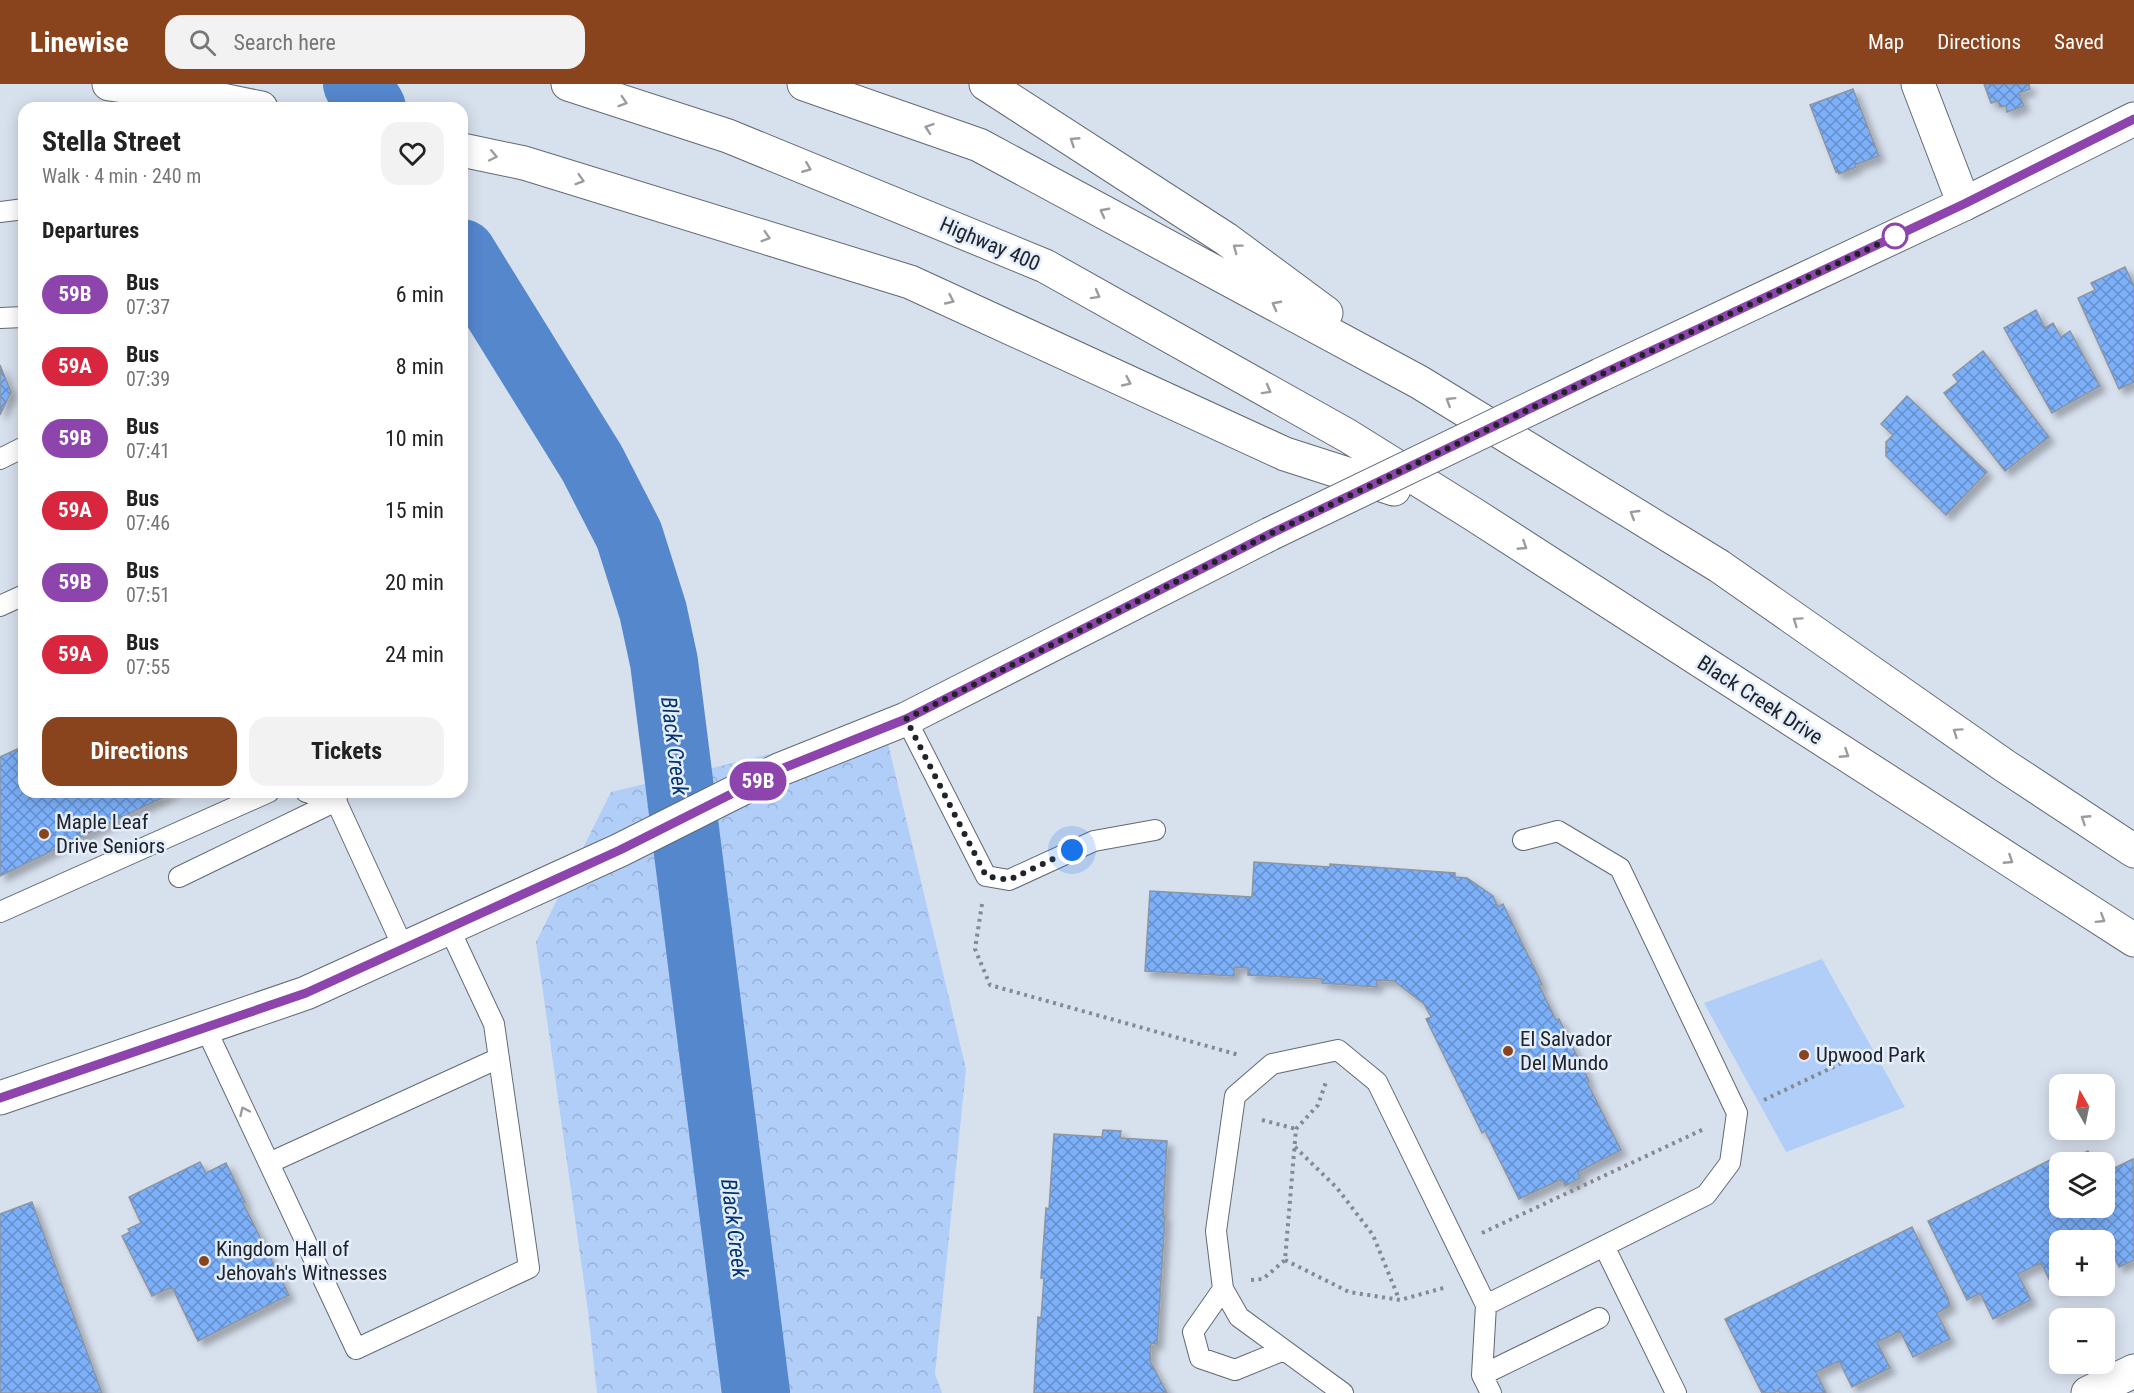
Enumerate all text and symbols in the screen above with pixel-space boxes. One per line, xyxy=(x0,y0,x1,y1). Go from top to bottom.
search box xyxy=(165,15,585,69)
text: Linewise xyxy=(30,26,129,59)
icon: search xyxy=(186,26,219,59)
text: Search here xyxy=(234,30,336,55)
text: Map xyxy=(1868,30,1904,54)
text: Directions xyxy=(1937,30,2021,54)
text: Saved xyxy=(2054,30,2104,54)
one-way arrow xyxy=(617,95,628,107)
button: heart xyxy=(381,122,444,185)
one-way arrow xyxy=(924,122,935,135)
text: Stella Street xyxy=(42,125,181,158)
one-way arrow xyxy=(1070,137,1081,148)
one-way arrow xyxy=(488,149,498,162)
one-way arrow xyxy=(800,161,811,173)
text: Walk · 4 min · 240 m xyxy=(42,164,201,188)
one-way arrow xyxy=(574,173,585,185)
one-way arrow xyxy=(1100,208,1110,219)
street label: Highway 400 xyxy=(936,212,1044,276)
text: Departures xyxy=(42,218,139,243)
unlabelled marker xyxy=(1882,223,1908,249)
one-way arrow xyxy=(760,230,771,242)
one-way arrow xyxy=(1233,244,1244,255)
text: Bus xyxy=(126,270,159,295)
text: 59B xyxy=(58,282,92,306)
text: 6 min xyxy=(396,282,444,307)
one-way arrow xyxy=(1090,287,1101,299)
one-way arrow xyxy=(944,293,955,305)
text: 07:37 xyxy=(126,295,170,319)
one-way arrow xyxy=(1271,301,1282,312)
text: Bus xyxy=(126,342,159,367)
text: 59A xyxy=(58,354,92,378)
text: 8 min xyxy=(396,354,444,379)
text: 07:39 xyxy=(126,367,170,391)
one-way arrow xyxy=(1121,375,1132,387)
one-way arrow xyxy=(1260,383,1271,394)
one-way arrow xyxy=(1446,397,1456,409)
text: Bus xyxy=(126,414,159,439)
text: 59B xyxy=(58,426,92,450)
text: 10 min xyxy=(385,426,444,451)
text: 07:41 xyxy=(126,439,170,463)
text: Bus xyxy=(126,486,159,511)
text: 59A xyxy=(58,498,92,522)
text: 15 min xyxy=(385,498,444,523)
one-way arrow xyxy=(1630,509,1640,521)
text: 07:46 xyxy=(126,511,170,535)
one-way arrow xyxy=(1516,538,1527,549)
text: Bus xyxy=(126,558,159,583)
text: 59B xyxy=(58,570,92,594)
text: 20 min xyxy=(385,570,444,595)
text: 07:51 xyxy=(126,583,170,607)
one-way arrow xyxy=(1793,617,1804,628)
text: Bus xyxy=(126,630,159,655)
text: 59A xyxy=(58,642,92,666)
text: 24 min xyxy=(385,642,444,667)
street label: Black Creek Drive xyxy=(1693,651,1827,749)
text: 07:55 xyxy=(126,655,170,679)
water label: Black Creek xyxy=(656,695,693,797)
button: Directions xyxy=(42,717,237,786)
button: Tickets xyxy=(249,717,444,786)
one-way arrow xyxy=(1952,728,1963,739)
one-way arrow xyxy=(1839,747,1849,759)
line badge: 59B xyxy=(724,762,792,800)
text: 59B xyxy=(741,769,775,793)
place label: Maple Leaf Drive Seniors xyxy=(56,810,165,858)
one-way arrow xyxy=(2081,815,2092,826)
marker: Maple Leaf Drive Seniors xyxy=(37,827,51,841)
your location xyxy=(1057,835,1087,865)
one-way arrow xyxy=(2002,853,2013,864)
one-way arrow xyxy=(2095,912,2105,924)
place label: El Salvador Del Mundo xyxy=(1520,1027,1612,1075)
place label: Upwood Park xyxy=(1816,1043,1926,1067)
marker: El Salvador Del Mundo xyxy=(1501,1044,1515,1058)
marker: Upwood Park xyxy=(1797,1048,1811,1062)
north arrow xyxy=(2049,1074,2115,1140)
map controls xyxy=(2049,1074,2115,1374)
one-way arrow xyxy=(239,1106,251,1117)
button: layers xyxy=(2049,1152,2115,1218)
water label: Black Creek xyxy=(716,1177,753,1279)
button: + xyxy=(2049,1230,2115,1296)
place label: Kingdom Hall of Jehovah's Witnesses xyxy=(216,1237,387,1285)
marker: Kingdom Hall of Jehovah's Witnesses xyxy=(197,1254,211,1268)
button: − xyxy=(2049,1308,2115,1374)

